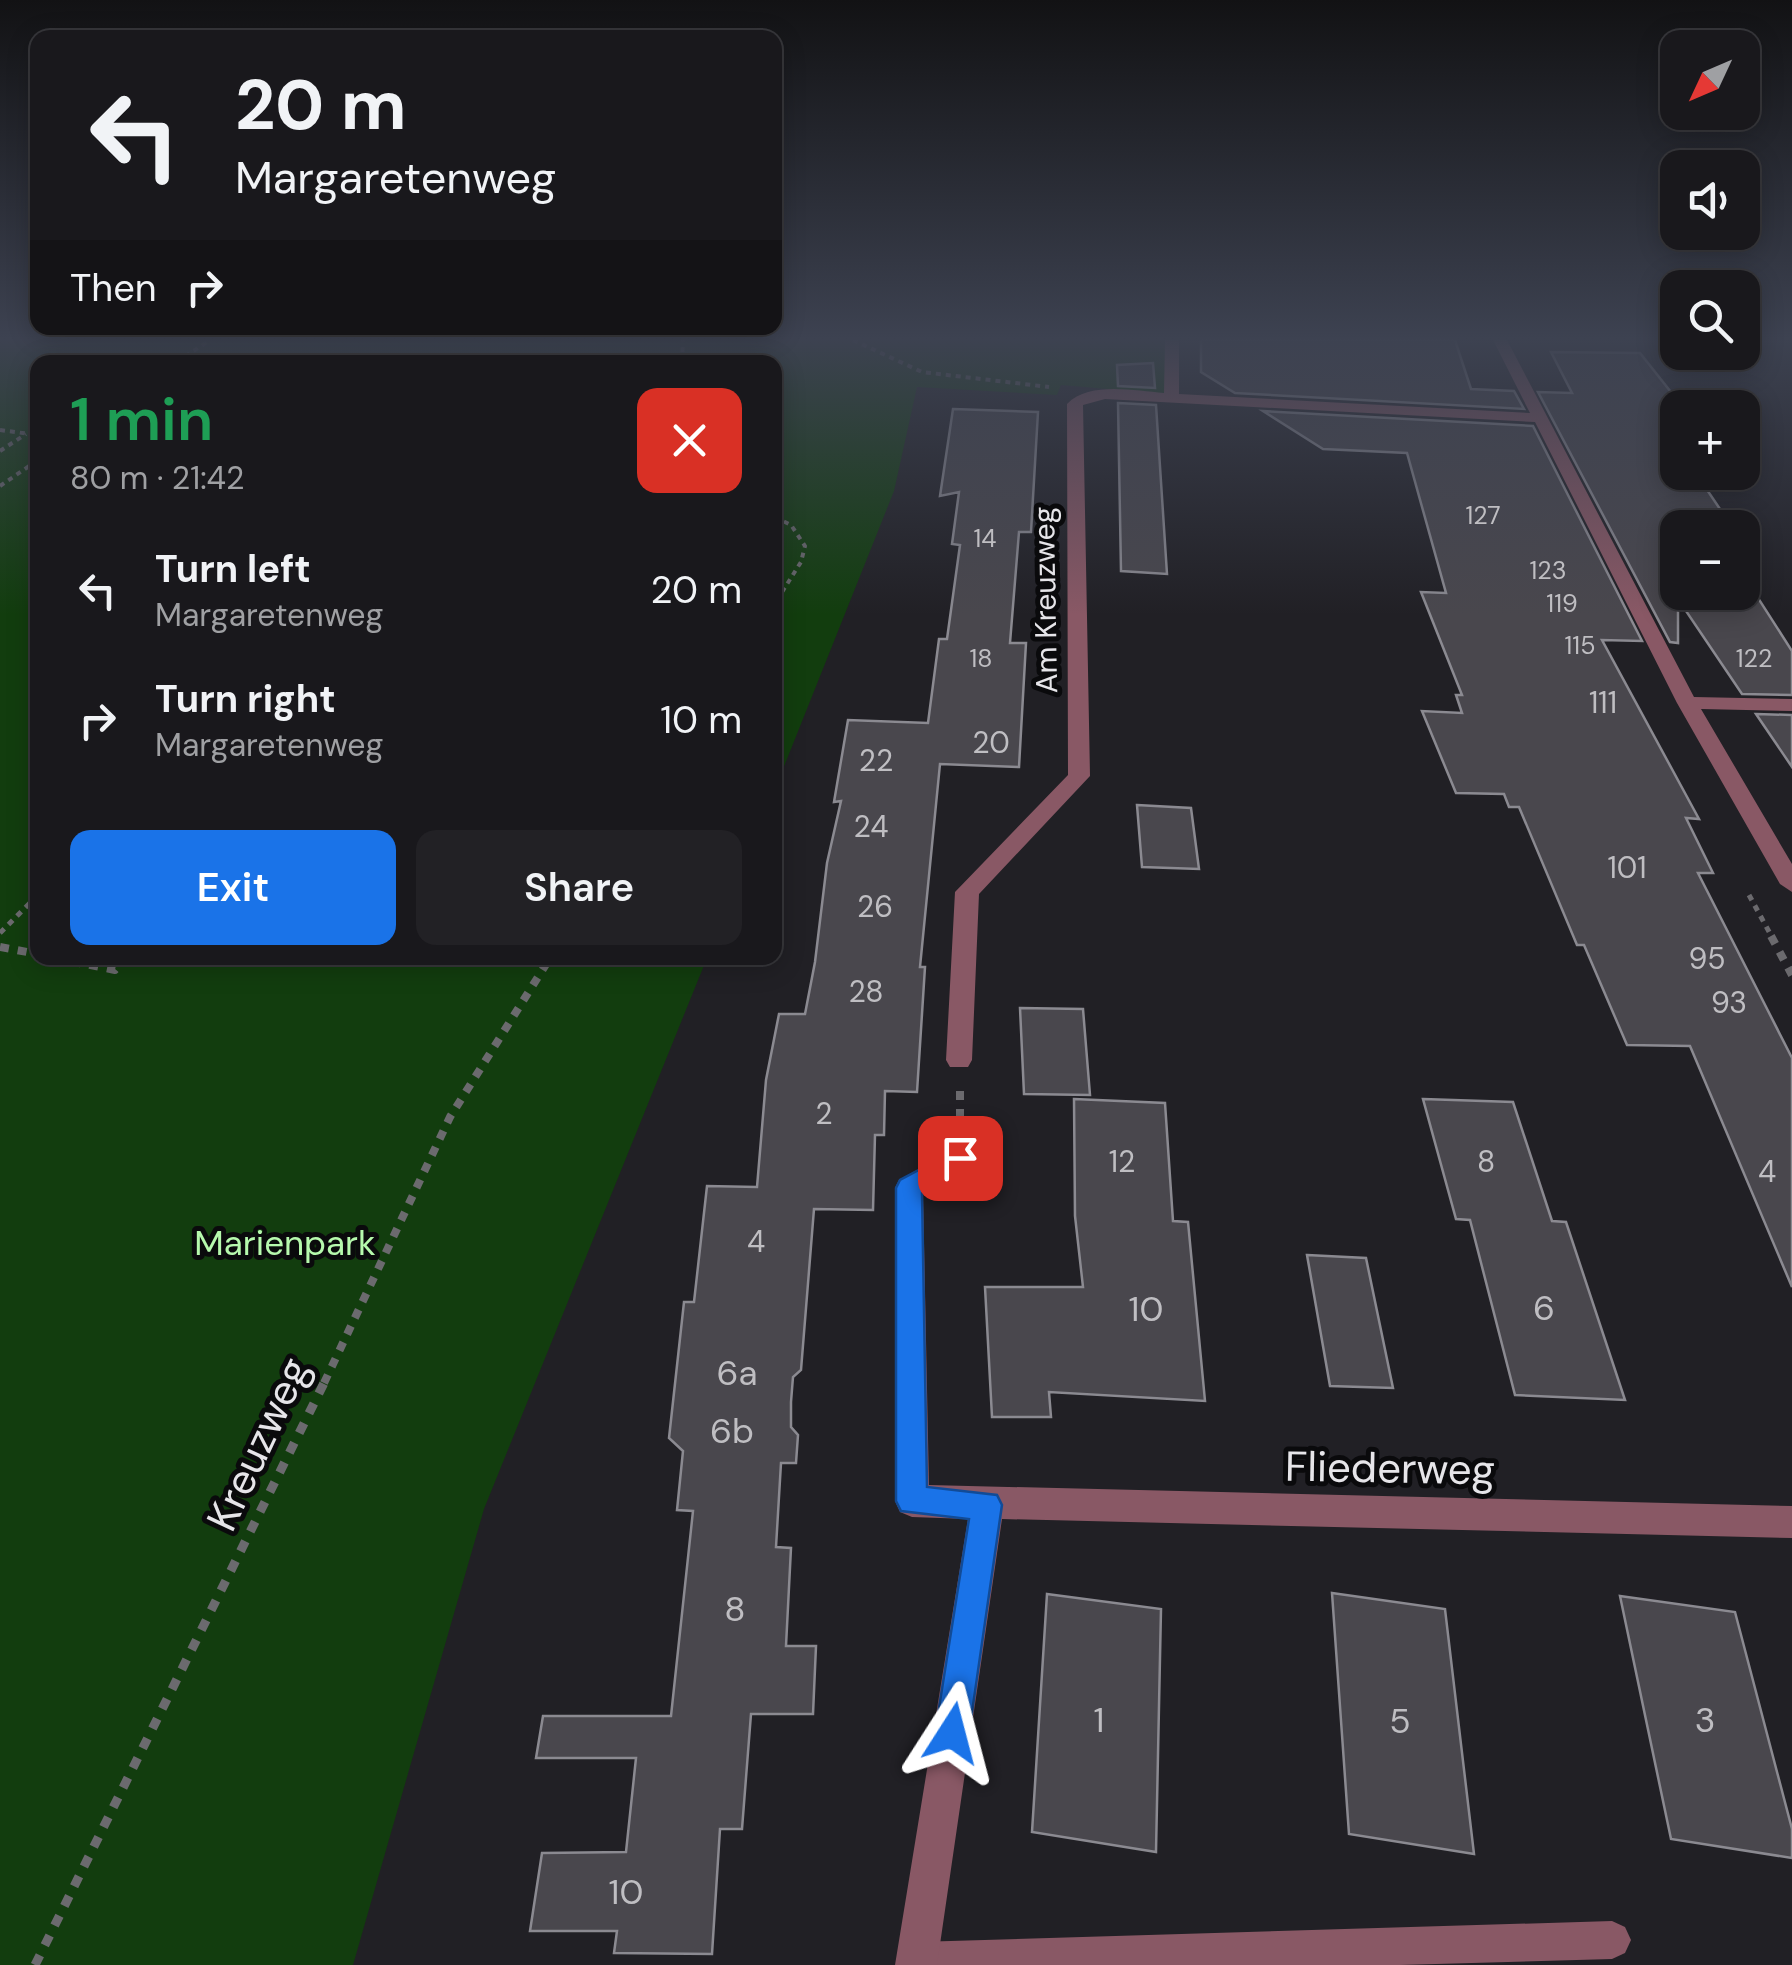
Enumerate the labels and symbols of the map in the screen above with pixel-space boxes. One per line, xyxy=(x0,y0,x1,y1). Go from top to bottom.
north arrow xyxy=(1660,30,1760,130)
house number: 127 xyxy=(1465,499,1501,532)
street label: Am Kreuzweg xyxy=(1024,506,1066,694)
house number: 14 xyxy=(974,522,996,555)
house number: 123 xyxy=(1530,554,1566,587)
house number: 119 xyxy=(1546,587,1578,620)
house number: 115 xyxy=(1565,629,1595,662)
house number: 18 xyxy=(969,642,993,675)
house number: 122 xyxy=(1736,642,1772,675)
house number: 111 xyxy=(1589,683,1617,722)
house number: 20 xyxy=(972,723,1010,762)
house number: 22 xyxy=(859,741,893,780)
house number: 24 xyxy=(854,807,888,846)
house number: 101 xyxy=(1607,848,1647,887)
house number: 26 xyxy=(857,887,893,926)
house number: 95 xyxy=(1688,939,1726,978)
house number: 28 xyxy=(848,972,884,1011)
house number: 93 xyxy=(1711,983,1747,1022)
house number: 2 xyxy=(815,1094,833,1133)
pin xyxy=(918,1116,1003,1201)
house number: 12 xyxy=(1109,1142,1135,1181)
house number: 8 xyxy=(1477,1142,1495,1181)
house number: 4 xyxy=(1758,1152,1776,1191)
park label: Marienpark xyxy=(194,1220,376,1266)
house number: 4 xyxy=(747,1222,765,1261)
house number: 6 xyxy=(1533,1285,1555,1331)
house number: 10 xyxy=(1129,1286,1163,1332)
street label: Kreuzweg xyxy=(194,1349,322,1539)
house number: 6a xyxy=(716,1350,758,1396)
house number: 6b xyxy=(710,1408,754,1454)
street label: Fliederweg xyxy=(1285,1439,1495,1497)
house number: 8 xyxy=(724,1586,746,1632)
position arrow xyxy=(900,1681,1004,1785)
house number: 1 xyxy=(1094,1697,1104,1743)
house number: 3 xyxy=(1695,1697,1715,1743)
house number: 5 xyxy=(1389,1698,1411,1744)
house number: 10 xyxy=(609,1869,643,1915)

